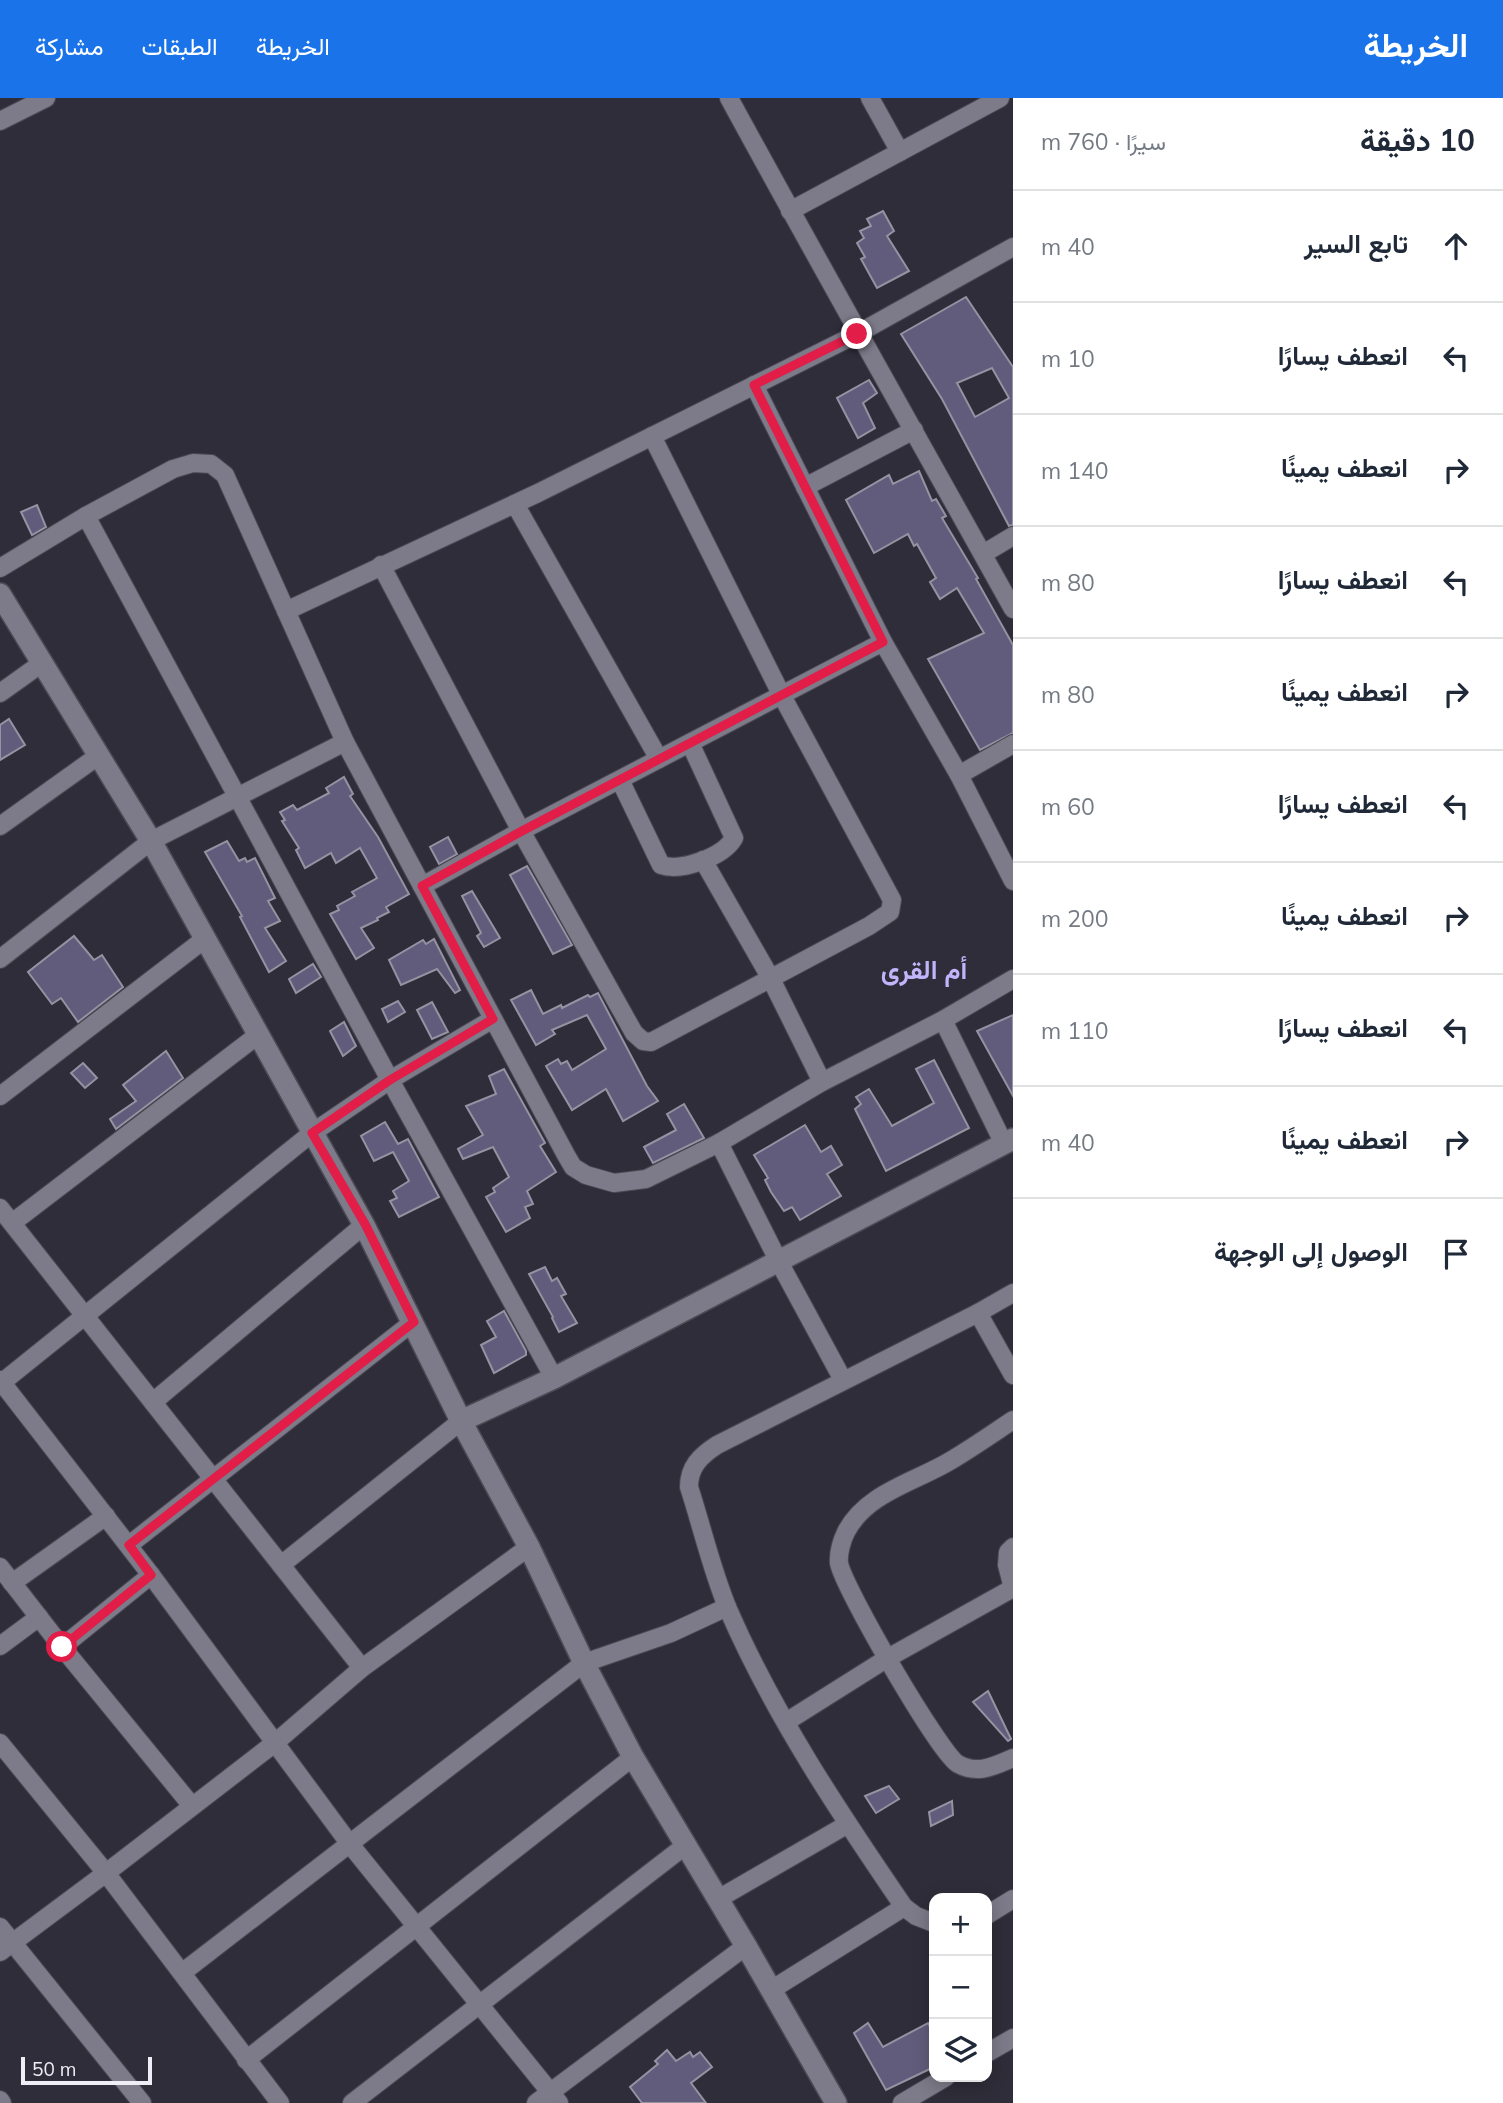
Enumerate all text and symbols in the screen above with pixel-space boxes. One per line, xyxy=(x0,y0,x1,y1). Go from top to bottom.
text: الخريطة xyxy=(1364,24,1468,65)
text: مشاركة xyxy=(35,31,103,61)
text: الطبقات xyxy=(141,31,218,61)
text: الخريطة xyxy=(256,31,330,61)
text: 10 دقيقة xyxy=(1360,121,1475,159)
text: سيرًا · 760 m xyxy=(1041,127,1166,156)
text: تابع السير xyxy=(1304,227,1408,260)
icon: ahead xyxy=(1437,227,1475,265)
text: 40 m xyxy=(1041,232,1095,261)
route end xyxy=(841,318,872,349)
text: انعطف يسارًا xyxy=(1278,339,1408,372)
icon: left xyxy=(1437,339,1475,377)
text: 10 m xyxy=(1041,344,1095,373)
text: انعطف يمينًا xyxy=(1281,451,1408,484)
icon: right xyxy=(1437,451,1475,489)
text: 140 m xyxy=(1041,456,1109,485)
text: انعطف يسارًا xyxy=(1278,563,1408,596)
icon: left xyxy=(1437,563,1475,601)
text: 80 m xyxy=(1041,568,1095,597)
text: انعطف يمينًا xyxy=(1281,675,1408,708)
icon: right xyxy=(1437,675,1475,713)
text: 80 m xyxy=(1041,680,1095,709)
text: انعطف يسارًا xyxy=(1278,787,1408,820)
icon: left xyxy=(1437,787,1475,825)
text: 60 m xyxy=(1041,792,1095,821)
text: انعطف يمينًا xyxy=(1281,899,1408,932)
icon: right xyxy=(1437,899,1475,937)
text: 200 m xyxy=(1041,904,1109,933)
district label: أم القرى xyxy=(881,953,967,987)
text: انعطف يسارًا xyxy=(1278,1011,1408,1044)
icon: left xyxy=(1437,1011,1475,1049)
text: 110 m xyxy=(1041,1016,1109,1045)
text: انعطف يمينًا xyxy=(1281,1123,1408,1156)
icon: right xyxy=(1437,1123,1475,1161)
text: 40 m xyxy=(1041,1128,1095,1157)
text: الوصول إلى الوجهة xyxy=(1214,1235,1408,1268)
icon: arrive xyxy=(1437,1235,1475,1273)
route start xyxy=(46,1631,77,1662)
map controls xyxy=(929,1893,992,2082)
button: + xyxy=(929,1893,992,1956)
button: − xyxy=(929,1956,992,2019)
button: layers xyxy=(929,2019,992,2082)
scale bar xyxy=(21,2054,152,2086)
text: 50 m xyxy=(32,2057,76,2081)

